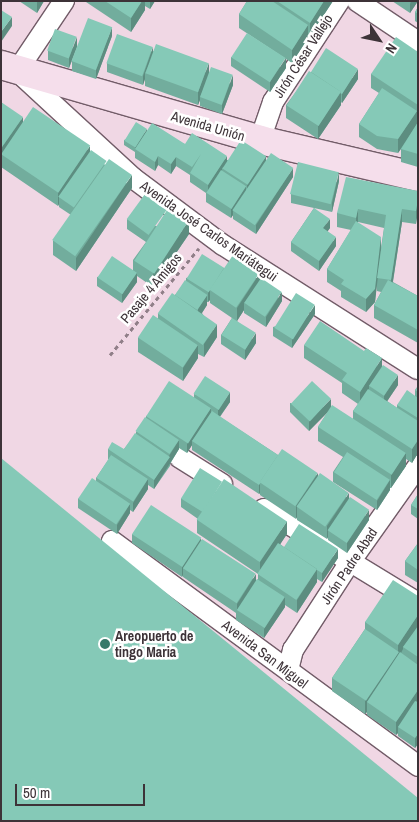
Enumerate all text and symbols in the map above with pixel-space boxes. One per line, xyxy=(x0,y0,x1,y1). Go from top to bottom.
street label: Jirón César Vallejo xyxy=(270,11,336,101)
north arrow xyxy=(354,15,404,65)
text: N xyxy=(382,40,401,57)
street label: Avenida Unión xyxy=(169,107,247,145)
street label: Avenida José Carlos Mariátegui xyxy=(137,177,281,285)
street label: Pasaje 4 Amigos xyxy=(117,249,185,327)
street label: Jirón Padre Abad xyxy=(317,524,381,608)
street label: Avenida San Miguel xyxy=(219,616,311,692)
place label: Areopuerto de tingo Maria xyxy=(115,628,193,660)
marker: Areopuerto de tingo Maria xyxy=(99,638,111,650)
scale bar xyxy=(18,774,148,806)
text: 50 m xyxy=(23,782,50,803)

